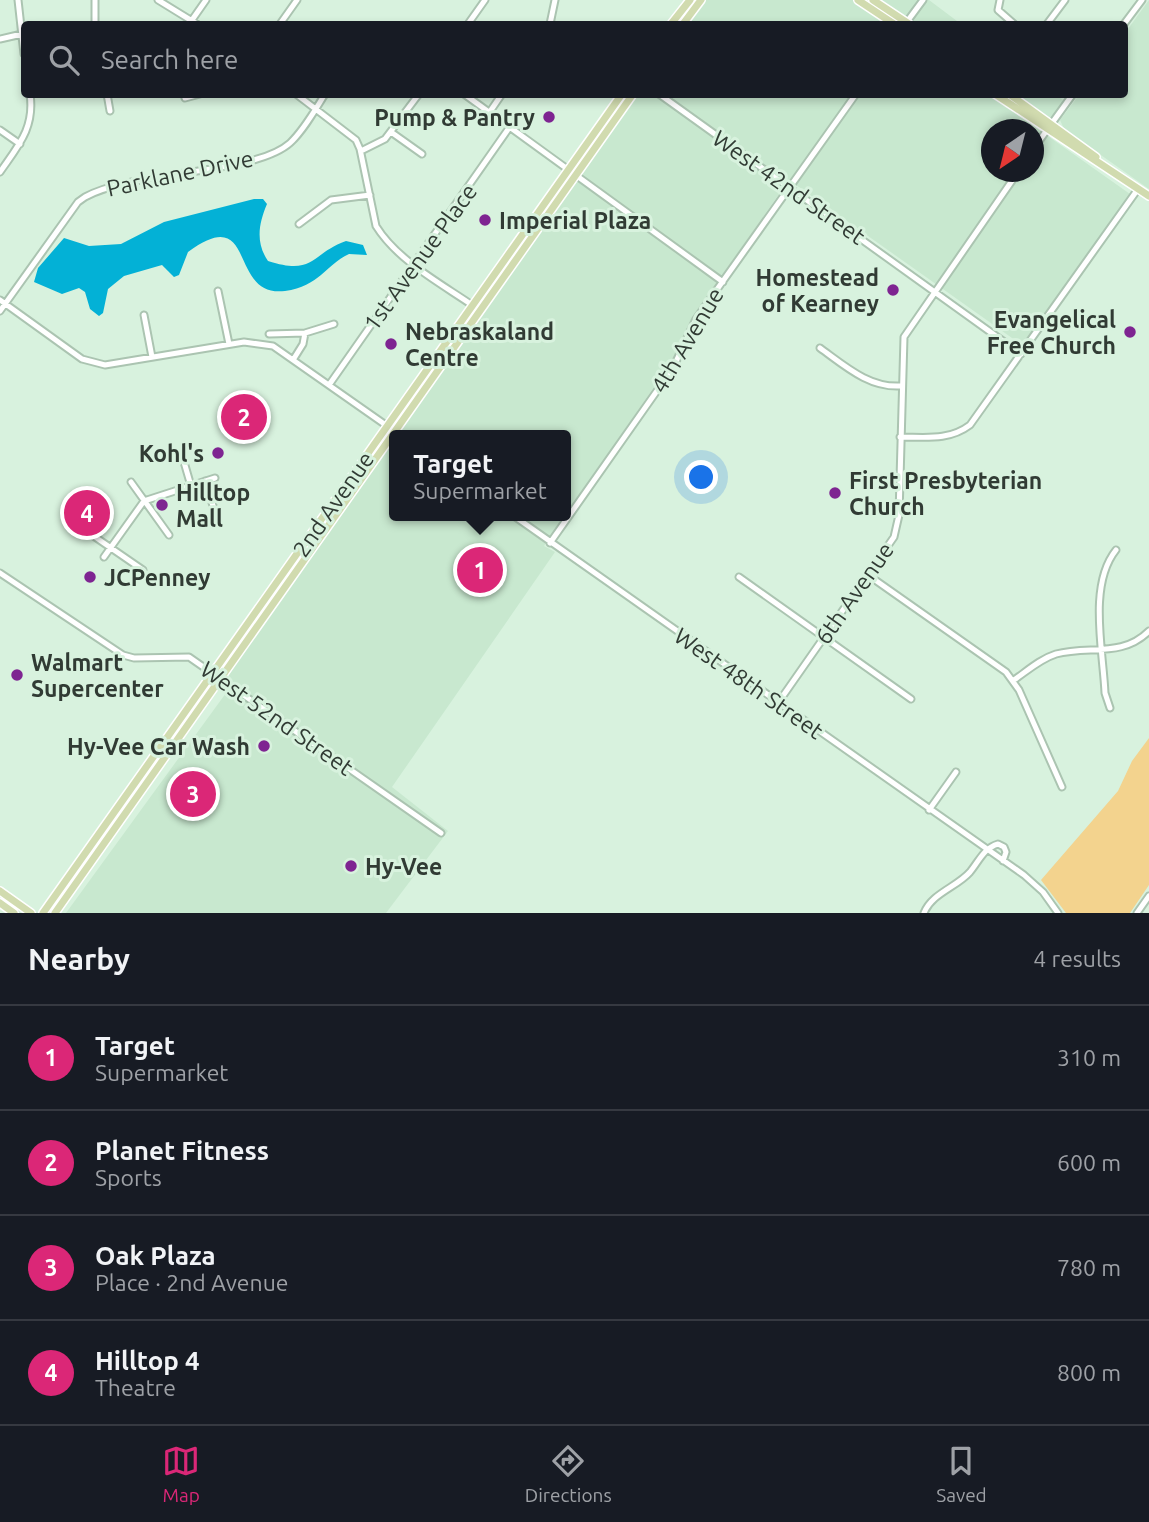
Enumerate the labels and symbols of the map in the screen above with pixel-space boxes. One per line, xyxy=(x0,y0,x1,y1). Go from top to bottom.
place label: Pump & Pantry xyxy=(374,105,535,130)
marker: Pump & Pantry xyxy=(541,109,557,125)
north arrow xyxy=(981,119,1044,182)
street label: West 42nd Street xyxy=(708,125,870,249)
street label: Parklane Drive xyxy=(104,145,256,201)
street label: 1st Avenue Place xyxy=(358,179,482,335)
place label: Imperial Plaza xyxy=(499,208,651,233)
marker: Imperial Plaza xyxy=(477,212,493,228)
place label: Homestead of Kearney xyxy=(755,265,879,316)
marker: Homestead of Kearney xyxy=(885,282,901,298)
street label: 4th Avenue xyxy=(646,283,728,397)
place label: Evangelical Free Church xyxy=(987,307,1116,358)
place label: Nebraskaland Centre xyxy=(405,319,554,370)
marker: Evangelical Free Church xyxy=(1122,324,1138,340)
marker: Nebraskaland Centre xyxy=(383,336,399,352)
pin: 2 xyxy=(221,391,267,443)
place label: Kohl's xyxy=(139,441,204,466)
marker: Kohl's xyxy=(210,445,226,461)
street label: 2nd Avenue xyxy=(288,447,378,561)
your location xyxy=(684,460,718,494)
place label: First Presbyterian Church xyxy=(849,468,1042,519)
place label: Hilltop Mall xyxy=(176,480,250,531)
marker: First Presbyterian Church xyxy=(827,485,843,501)
pin: 4 xyxy=(64,487,110,539)
marker: Hilltop Mall xyxy=(154,497,170,513)
street label: 6th Avenue xyxy=(810,538,898,648)
pin: 1 xyxy=(457,544,503,596)
place label: JCPenney xyxy=(104,565,210,590)
marker: JCPenney xyxy=(82,569,98,585)
street label: West 48th Street xyxy=(670,622,828,744)
place label: Walmart Supercenter xyxy=(31,650,164,701)
street label: West 52nd Street xyxy=(196,656,358,780)
marker: Walmart Supercenter xyxy=(9,667,25,683)
place label: Hy-Vee Car Wash xyxy=(67,734,250,759)
marker: Hy-Vee Car Wash xyxy=(256,738,272,754)
pin: 3 xyxy=(170,768,216,820)
place label: Hy-Vee xyxy=(365,854,442,879)
marker: Hy-Vee xyxy=(343,858,359,874)

